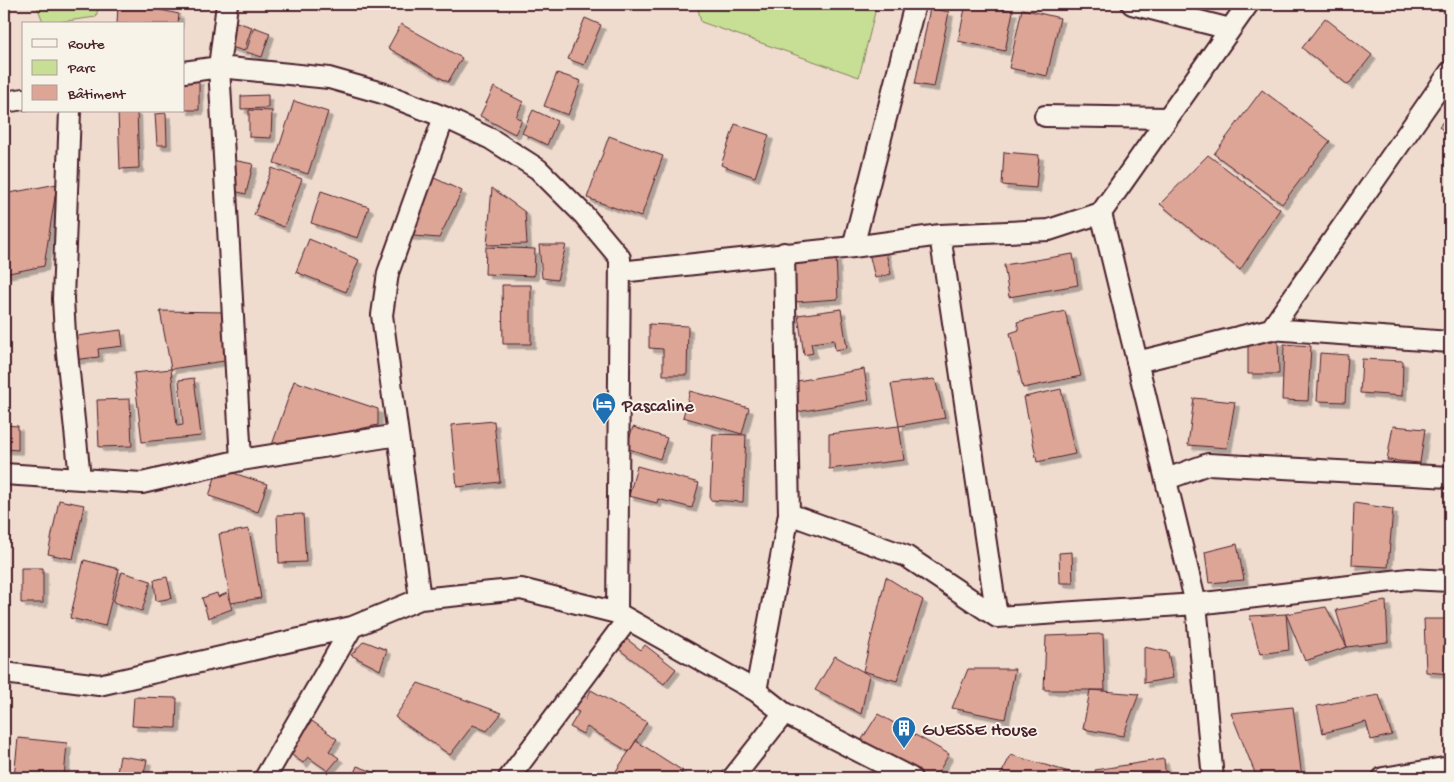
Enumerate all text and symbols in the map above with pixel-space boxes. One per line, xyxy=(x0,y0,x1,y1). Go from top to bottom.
legend xyxy=(22,22,185,112)
text: Route xyxy=(68,36,105,54)
text: Parc xyxy=(67,60,96,78)
text: Bâtiment xyxy=(67,86,127,104)
hotel icon: Pascaline xyxy=(591,391,617,425)
place label: Pascaline xyxy=(621,396,694,419)
building icon: GUESSE House xyxy=(891,715,917,749)
place label: GUESSE House xyxy=(922,720,1037,743)

